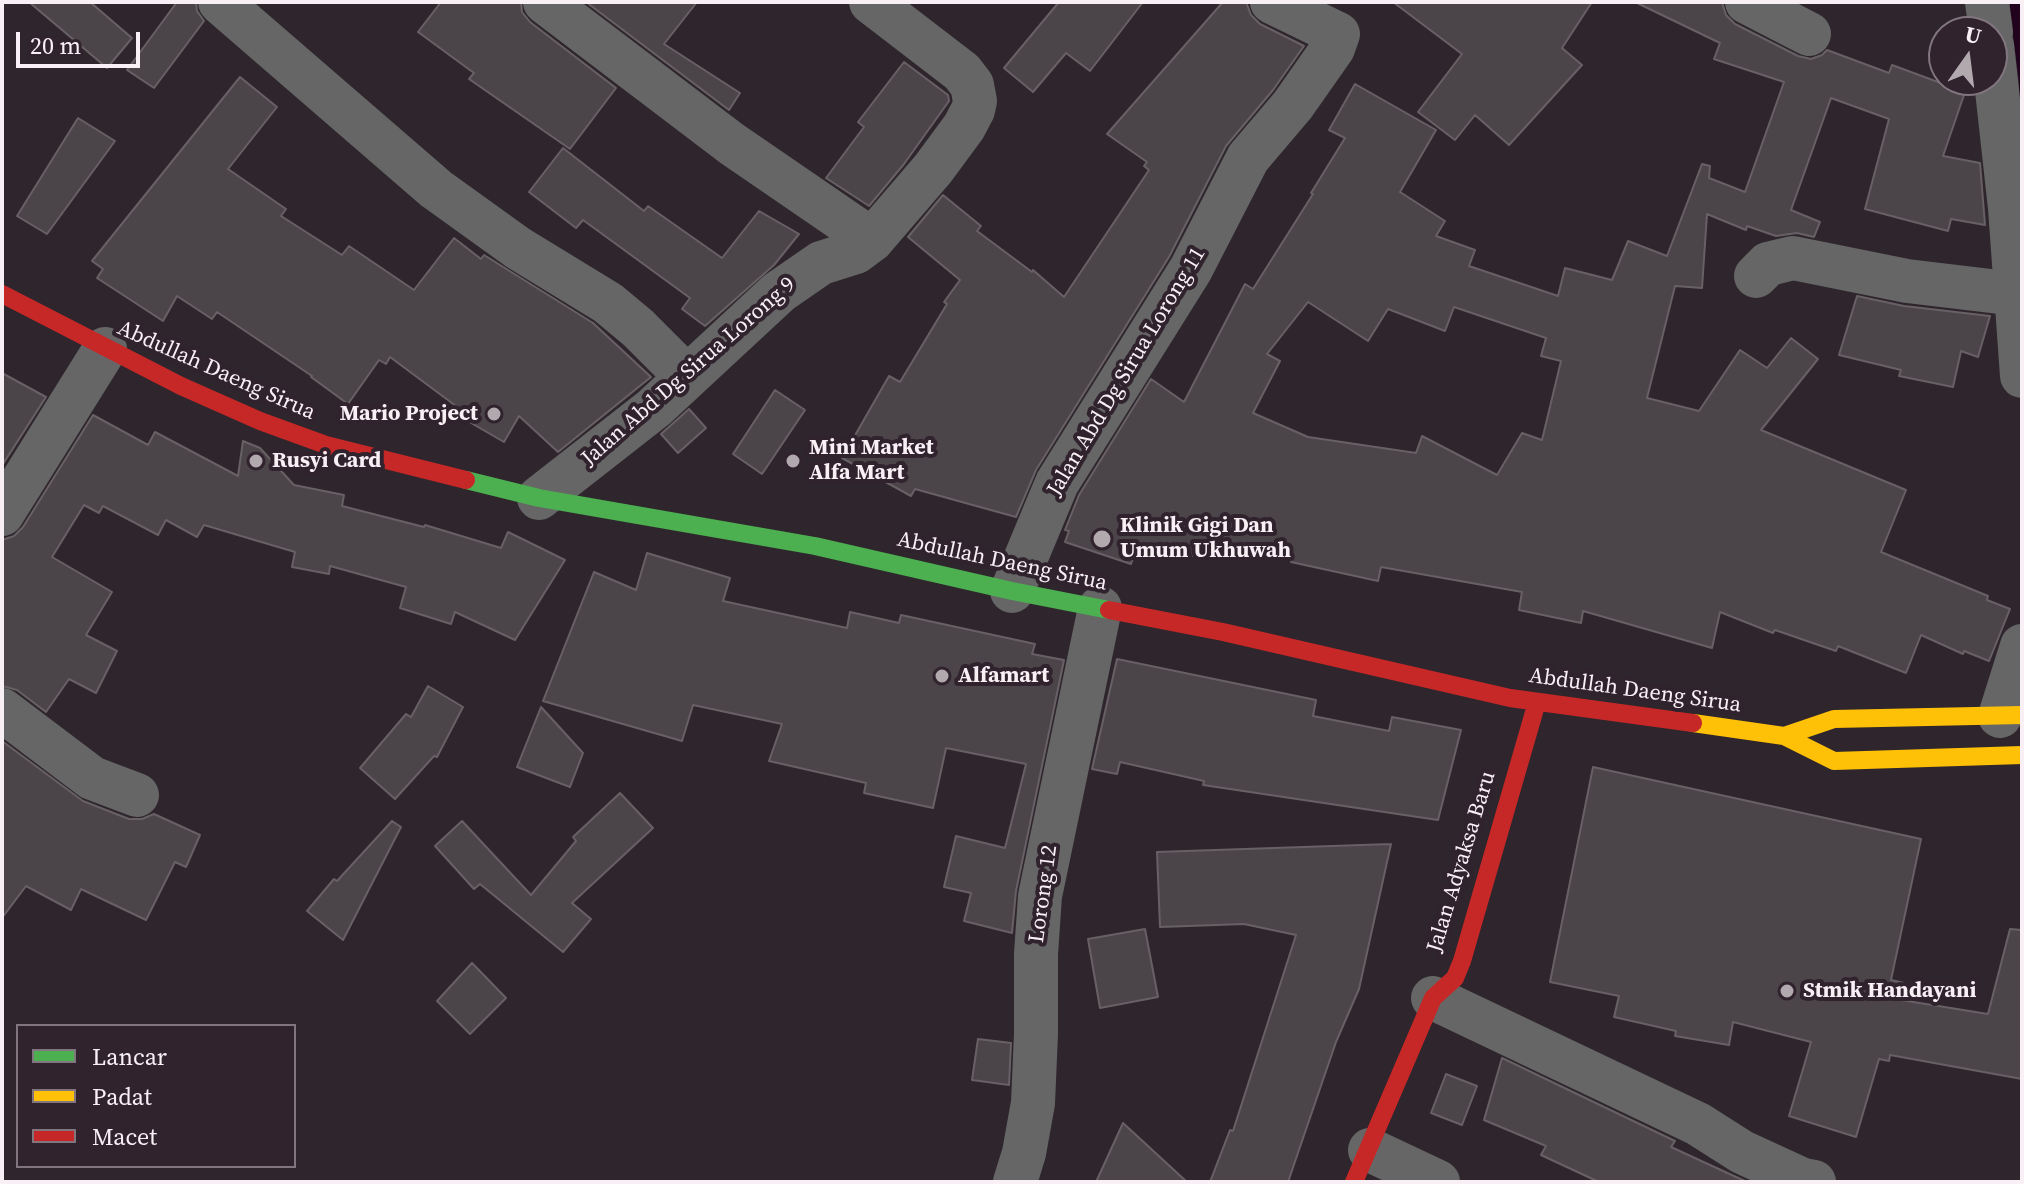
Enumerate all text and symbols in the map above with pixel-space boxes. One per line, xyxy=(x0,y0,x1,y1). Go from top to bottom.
scale bar xyxy=(20,16,144,66)
north arrow xyxy=(1928,16,2008,96)
text: U xyxy=(1962,18,1985,51)
text: 20 m xyxy=(30,29,81,62)
street label: Jalan Abd Dg Sirua Lorong 11 xyxy=(1042,243,1212,501)
street label: Jalan Abd Dg Sirua Lorong 9 xyxy=(577,272,801,472)
street label: Abdullah Daeng Sirua xyxy=(113,315,319,427)
place label: Mario Project xyxy=(340,401,478,427)
marker: Mario Project xyxy=(485,405,503,423)
place label: Mini Market Alfa Mart xyxy=(809,435,934,486)
place label: Rusyi Card xyxy=(272,448,381,474)
marker: Rusyi Card xyxy=(247,452,265,470)
marker: Mini Market Alfa Mart xyxy=(784,452,802,470)
place label: Klinik Gigi Dan Umum Ukhuwah xyxy=(1120,513,1291,564)
street label: Abdullah Daeng Sirua xyxy=(895,527,1109,597)
marker: Klinik Gigi Dan Umum Ukhuwah xyxy=(1091,528,1113,550)
place label: Alfamart xyxy=(958,663,1049,689)
street label: Abdullah Daeng Sirua xyxy=(1527,663,1743,719)
marker: Alfamart xyxy=(933,667,951,685)
street label: Jalan Adyaksa Baru xyxy=(1422,768,1502,956)
street label: Lorong 12 xyxy=(1024,844,1064,944)
place label: Stmik Handayani xyxy=(1803,978,1976,1004)
marker: Stmik Handayani xyxy=(1778,982,1796,1000)
legend xyxy=(16,1024,296,1168)
text: Lancar xyxy=(92,1040,167,1073)
text: Padat xyxy=(92,1080,152,1113)
text: Macet xyxy=(92,1120,157,1153)

